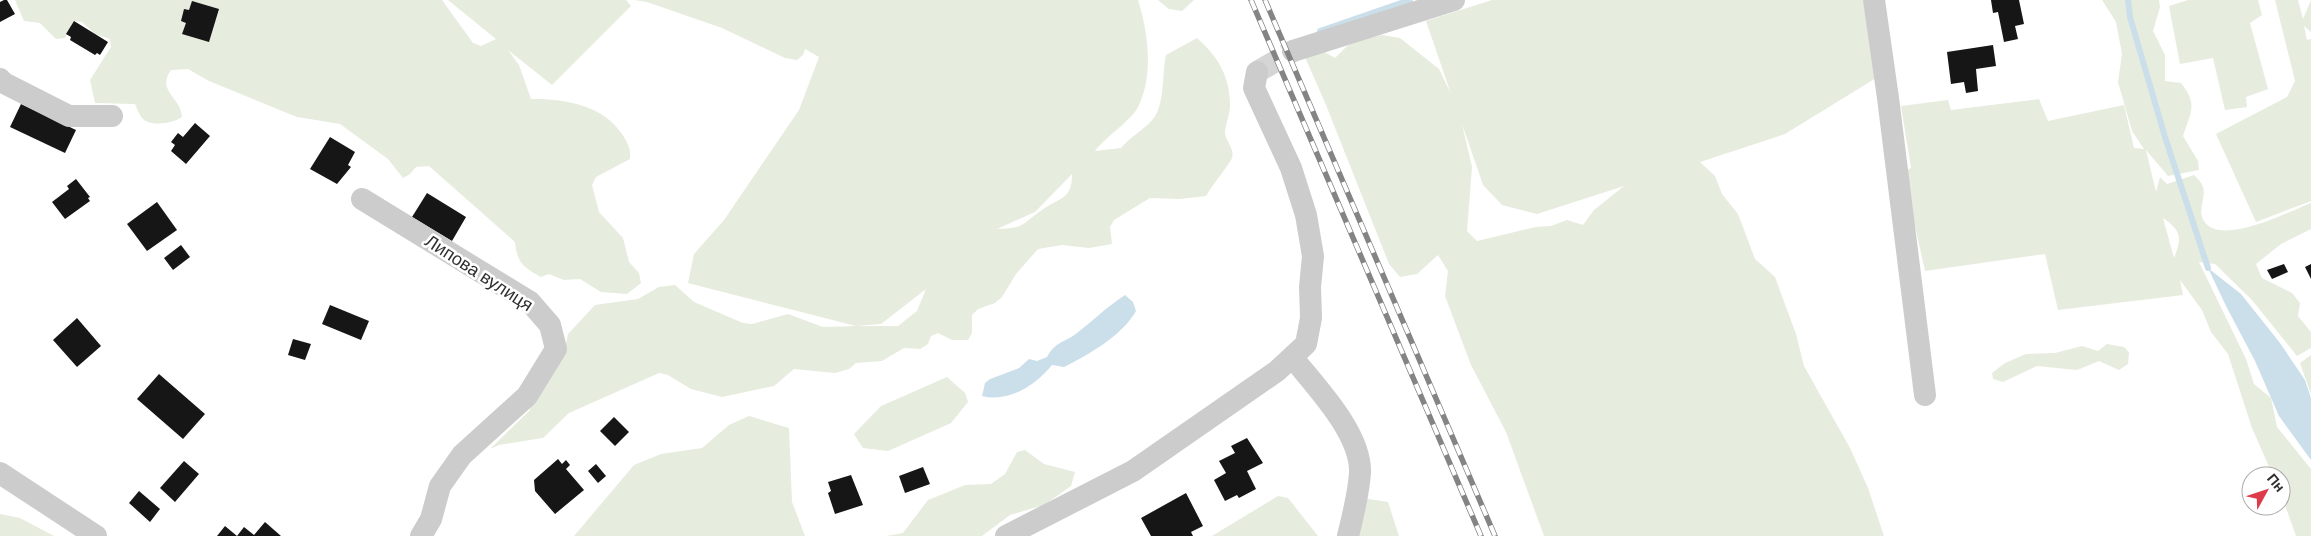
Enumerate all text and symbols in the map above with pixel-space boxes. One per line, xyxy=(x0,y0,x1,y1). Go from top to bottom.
street label: Липова вулиця xyxy=(421,231,537,315)
north arrow xyxy=(2241,466,2291,516)
text: Пн xyxy=(2264,470,2288,495)

